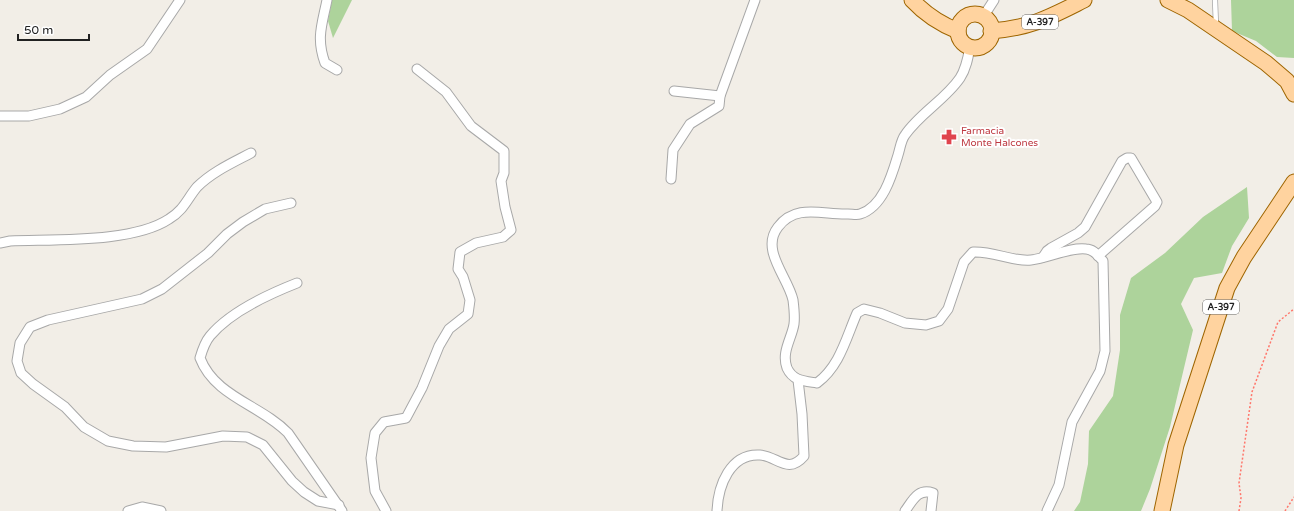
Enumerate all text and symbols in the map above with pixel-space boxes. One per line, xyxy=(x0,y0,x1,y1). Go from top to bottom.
road number: A-397 xyxy=(1022,15,1058,29)
scale bar xyxy=(18,16,89,42)
text: 50 m xyxy=(24,23,53,37)
place label: Farmacia Monte Halcones xyxy=(961,125,1038,149)
pharmacy icon: Farmacia Monte Halcones xyxy=(940,128,958,146)
road number: A-397 xyxy=(1203,300,1239,314)

